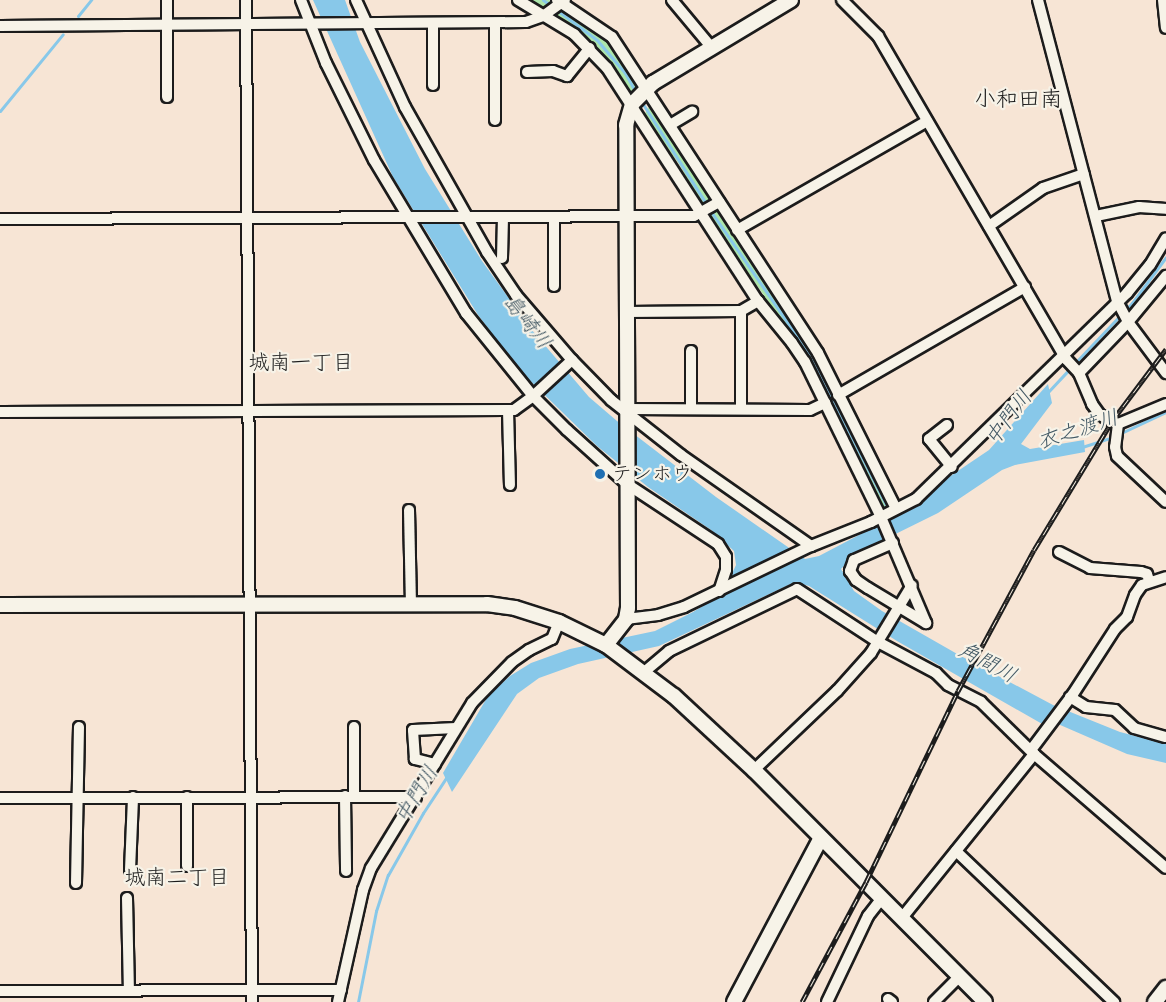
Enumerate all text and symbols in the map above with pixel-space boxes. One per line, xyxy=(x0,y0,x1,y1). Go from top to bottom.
district label: 小和田南 xyxy=(974,88,1062,114)
water label: 島崎川 xyxy=(498,289,556,355)
district label: 城南一丁目 xyxy=(249,350,353,376)
water label: 中門川 xyxy=(980,385,1038,451)
water label: 衣之渡川 xyxy=(1034,405,1122,455)
place label: テンホウ xyxy=(612,462,692,486)
marker: テンホウ xyxy=(593,467,607,481)
water label: 角間川 xyxy=(953,637,1021,689)
water label: 中門川 xyxy=(390,762,444,828)
district label: 城南二丁目 xyxy=(125,865,229,891)

